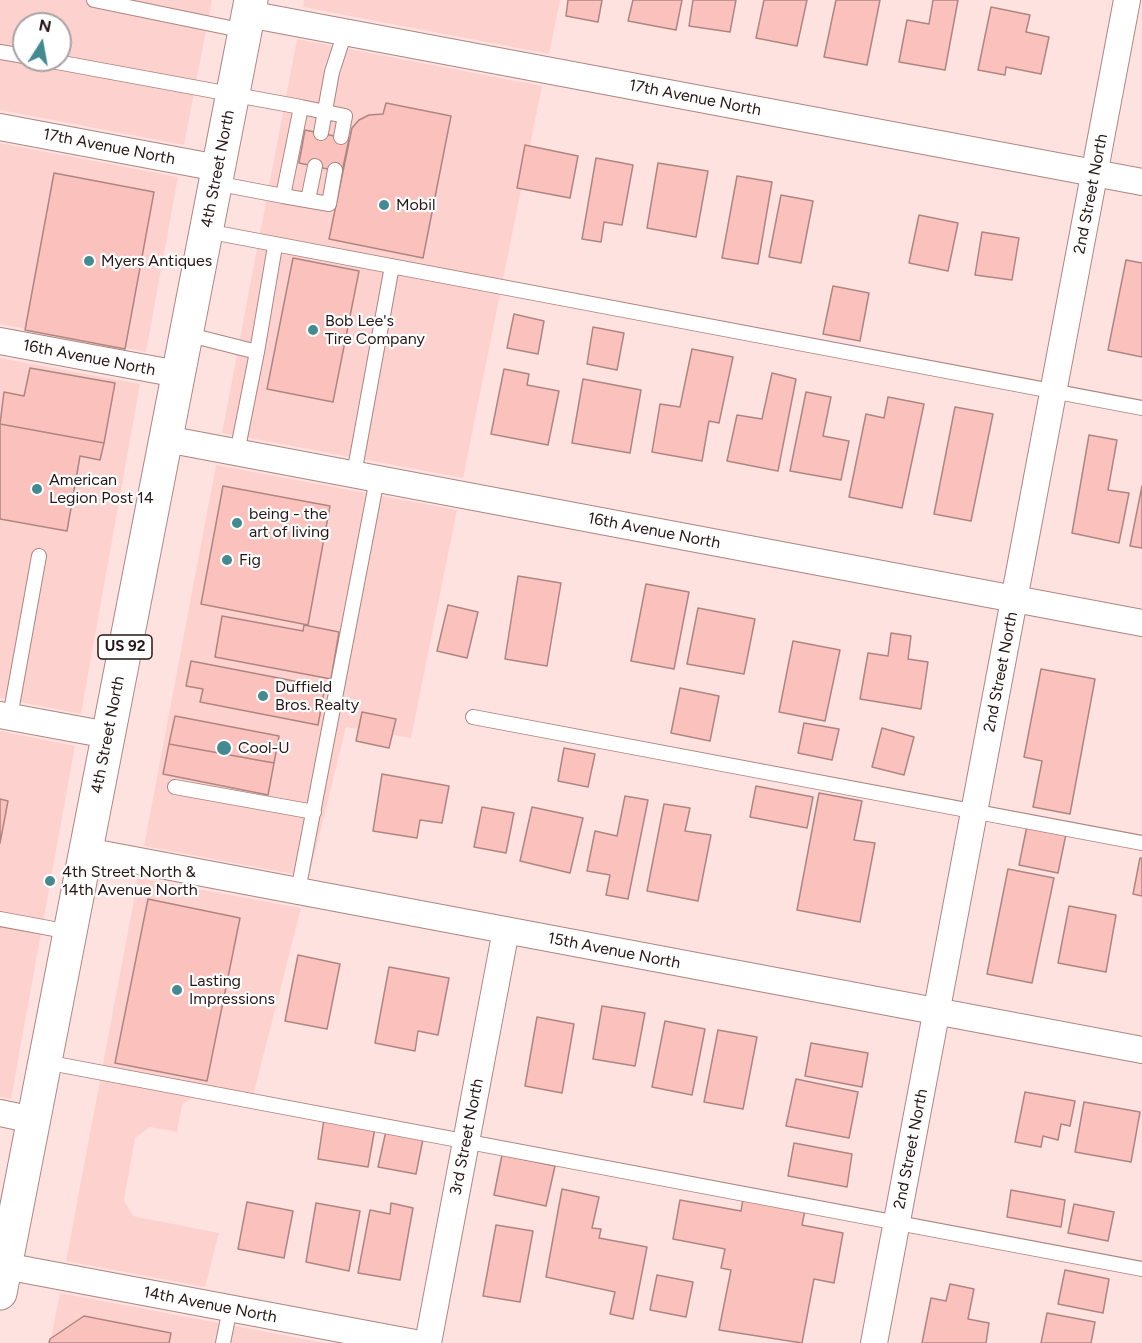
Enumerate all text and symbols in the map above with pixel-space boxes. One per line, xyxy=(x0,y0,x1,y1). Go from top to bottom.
north arrow xyxy=(12,12,72,72)
text: N xyxy=(37,15,53,36)
street label: 17th Avenue North xyxy=(627,76,763,120)
street label: 4th Street North xyxy=(197,108,239,230)
street label: 17th Avenue North xyxy=(41,125,177,169)
street label: 2nd Street North xyxy=(1070,132,1112,256)
place label: Mobil xyxy=(396,195,435,215)
marker: Mobil xyxy=(377,198,391,212)
place label: Myers Antiques xyxy=(101,251,212,271)
marker: Myers Antiques xyxy=(82,254,96,268)
place label: Bob Lee's Tire Company xyxy=(325,311,425,349)
marker: Bob Lee's Tire Company xyxy=(306,323,320,337)
street label: 16th Avenue North xyxy=(21,336,157,380)
place label: American Legion Post 14 xyxy=(49,470,154,508)
marker: American Legion Post 14 xyxy=(30,482,44,496)
place label: being - the art of living xyxy=(249,504,329,542)
street label: 16th Avenue North xyxy=(586,509,722,553)
marker: being - the art of living xyxy=(230,516,244,530)
place label: Fig xyxy=(239,550,261,570)
marker: Fig xyxy=(220,553,234,567)
street label: 2nd Street North xyxy=(980,610,1022,734)
road number: US 92 xyxy=(98,635,152,659)
street label: 4th Street North xyxy=(87,674,129,796)
place label: Duffield Bros. Realty xyxy=(275,677,359,715)
marker: Duffield Bros. Realty xyxy=(256,689,270,703)
place label: Cool-U xyxy=(238,738,290,758)
marker: Cool-U xyxy=(215,739,233,757)
place label: 4th Street North & 14th Avenue North xyxy=(62,862,198,900)
marker: 4th Street North & 14th Avenue North xyxy=(43,874,57,888)
street label: 15th Avenue North xyxy=(546,929,682,973)
place label: Lasting Impressions xyxy=(189,971,275,1009)
marker: Lasting Impressions xyxy=(170,983,184,997)
street label: 3rd Street North xyxy=(446,1077,488,1197)
street label: 2nd Street North xyxy=(890,1087,932,1211)
street label: 14th Avenue North xyxy=(142,1283,278,1327)

